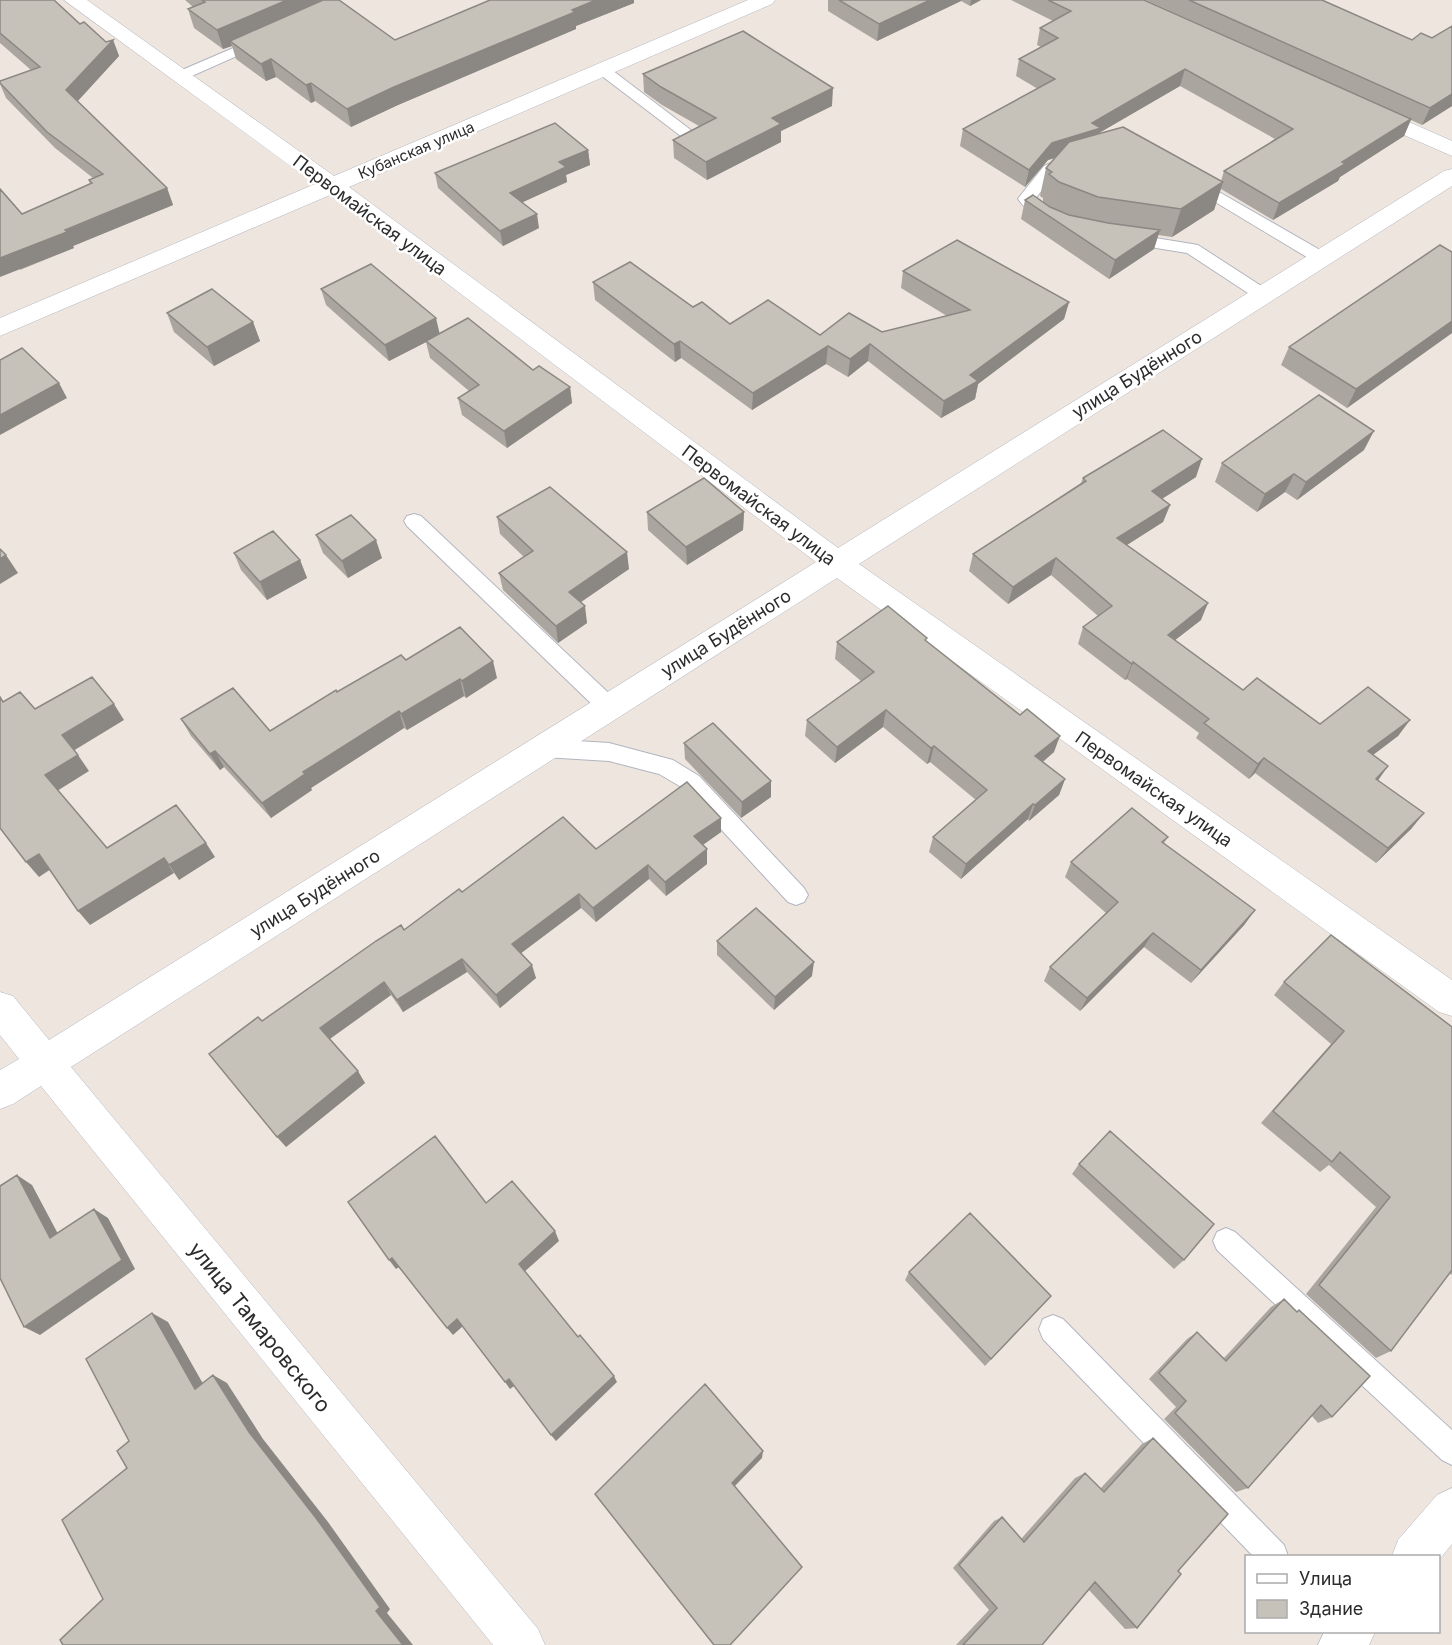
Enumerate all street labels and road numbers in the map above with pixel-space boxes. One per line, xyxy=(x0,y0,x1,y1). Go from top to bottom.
street label: Кубанская улица xyxy=(355,117,477,183)
street label: Первомайская улица xyxy=(289,150,451,280)
street label: улица Будённого xyxy=(1068,326,1206,422)
street label: Первомайская улица xyxy=(678,440,840,570)
street label: улица Будённого xyxy=(657,585,795,681)
street label: Первомайская улица xyxy=(1071,727,1237,851)
street label: улица Будённого xyxy=(246,845,384,941)
street label: улица Тамаровского xyxy=(184,1237,336,1417)

